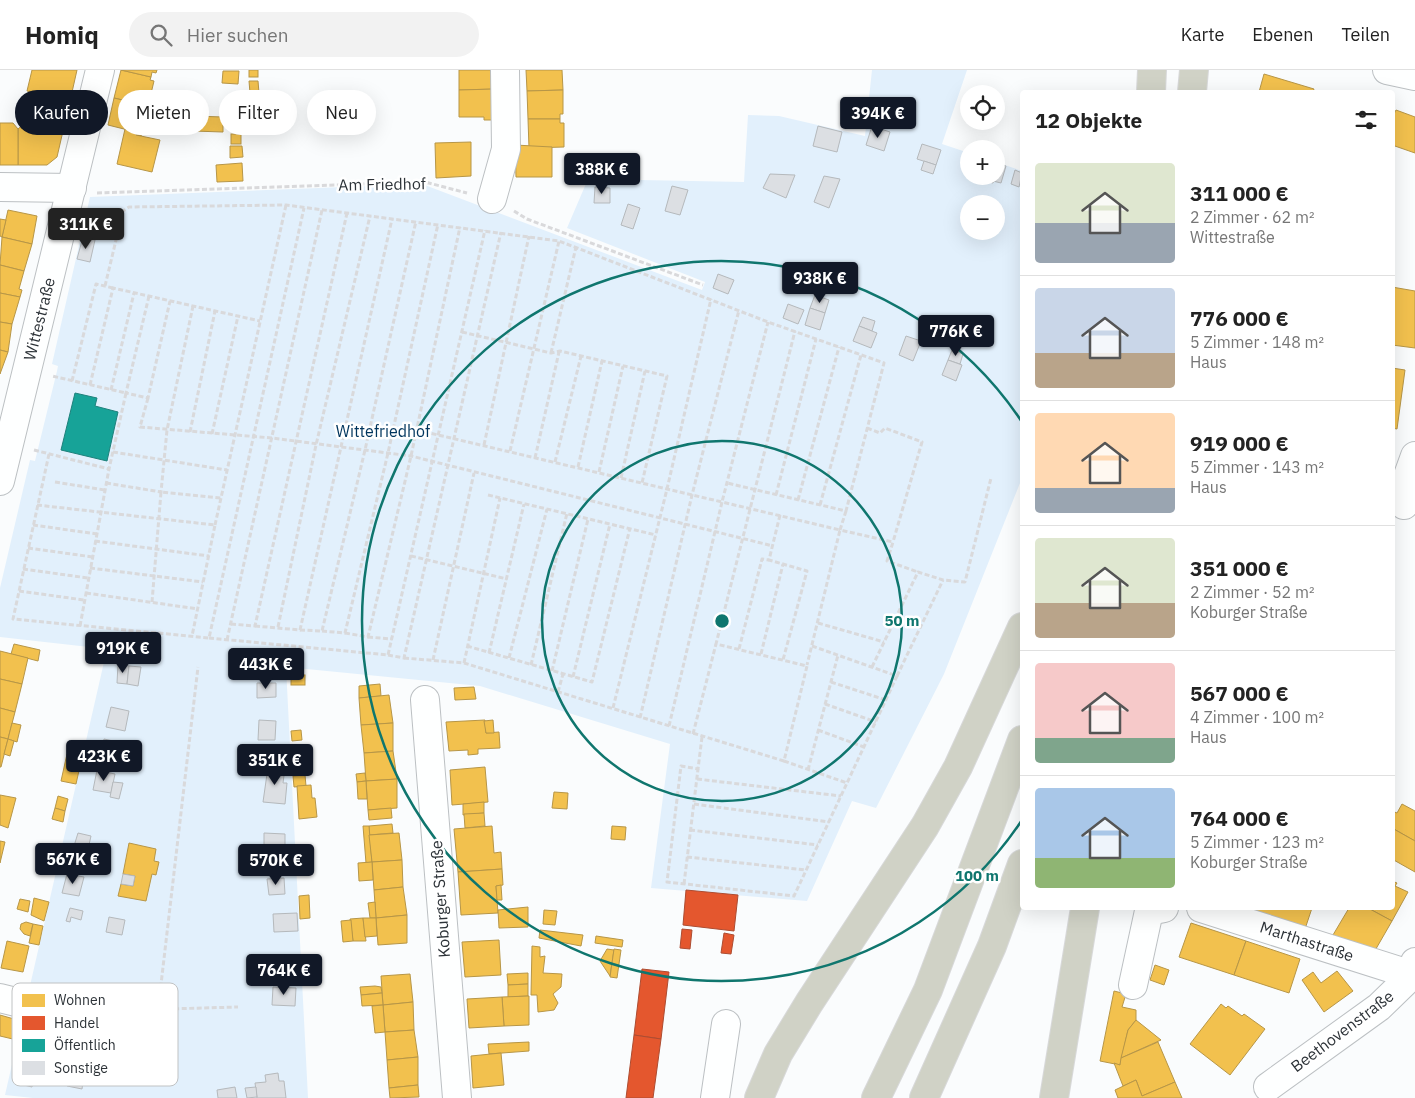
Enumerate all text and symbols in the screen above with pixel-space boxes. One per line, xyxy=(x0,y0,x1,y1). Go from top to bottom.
search box xyxy=(129,12,479,57)
text: Homiq xyxy=(25,19,99,51)
icon: search xyxy=(147,21,175,49)
text: Hier suchen xyxy=(187,23,289,47)
text: Karte xyxy=(1181,23,1224,46)
text: Ebenen xyxy=(1252,23,1313,46)
text: Teilen xyxy=(1341,23,1390,46)
map controls xyxy=(960,85,1005,240)
button: locate xyxy=(960,85,1005,130)
chip: Kaufen xyxy=(15,90,108,135)
chip: Mieten xyxy=(118,90,209,135)
chip: Filter xyxy=(219,90,297,135)
chip: Neu xyxy=(307,90,376,135)
pin: 394K € xyxy=(837,97,919,139)
text: 394K € xyxy=(851,103,905,123)
text: 12 Objekte xyxy=(1035,106,1142,134)
icon: filters xyxy=(1352,106,1380,134)
button: + xyxy=(960,140,1005,185)
pin: 388K € xyxy=(561,152,643,195)
text: 388K € xyxy=(575,159,629,179)
street label: Am Friedhof xyxy=(338,173,426,195)
text: 311 000 € xyxy=(1190,179,1289,207)
icon: home xyxy=(1075,183,1135,243)
button: − xyxy=(960,195,1005,240)
text: 2 Zimmer · 62 m² xyxy=(1190,207,1315,227)
pin: 311K € xyxy=(45,208,127,250)
text: 311K € xyxy=(59,214,113,234)
text: Wittestraße xyxy=(1190,227,1275,247)
pin: 938K € xyxy=(779,262,861,304)
text: 938K € xyxy=(793,268,847,288)
street label: Wittestraße xyxy=(19,275,59,363)
text: 776 000 € xyxy=(1190,304,1289,332)
icon: home xyxy=(1075,308,1135,368)
pin: 776K € xyxy=(915,314,997,357)
text: 776K € xyxy=(929,321,983,341)
text: 5 Zimmer · 148 m² xyxy=(1190,332,1324,352)
text: Haus xyxy=(1190,352,1227,372)
park label: Wittefriedhof xyxy=(336,421,430,441)
text: 919 000 € xyxy=(1190,429,1289,457)
icon: home xyxy=(1075,433,1135,493)
text: 5 Zimmer · 143 m² xyxy=(1190,457,1324,477)
text: Haus xyxy=(1190,477,1227,497)
text: 351 000 € xyxy=(1190,554,1289,582)
icon: home xyxy=(1075,558,1135,618)
text: 2 Zimmer · 52 m² xyxy=(1190,582,1315,602)
text: Koburger Straße xyxy=(1190,602,1308,622)
text: 50 m xyxy=(885,611,919,630)
centre of rings xyxy=(713,612,731,630)
pin: 919K € xyxy=(82,632,164,674)
text: 919K € xyxy=(96,638,150,658)
pin: 443K € xyxy=(225,648,307,690)
text: 443K € xyxy=(239,654,293,674)
text: 567 000 € xyxy=(1190,679,1289,707)
icon: home xyxy=(1075,683,1135,743)
text: 4 Zimmer · 100 m² xyxy=(1190,707,1324,727)
text: Haus xyxy=(1190,727,1227,747)
pin: 423K € xyxy=(63,740,145,782)
pin: 351K € xyxy=(234,744,316,786)
text: 423K € xyxy=(77,746,131,766)
text: 351K € xyxy=(248,750,302,770)
text: 764 000 € xyxy=(1190,804,1289,832)
icon: home xyxy=(1075,808,1135,868)
text: 5 Zimmer · 123 m² xyxy=(1190,832,1324,852)
street label: Koburger Straße xyxy=(426,839,454,958)
pin: 567K € xyxy=(32,842,114,885)
pin: 570K € xyxy=(235,844,317,886)
text: 567K € xyxy=(46,849,100,869)
text: 570K € xyxy=(249,850,303,870)
text: Koburger Straße xyxy=(1190,852,1308,872)
text: 100 m xyxy=(955,866,999,885)
street label: Marthastraße xyxy=(1258,916,1357,966)
pin: 764K € xyxy=(243,954,325,996)
text: 764K € xyxy=(257,960,311,980)
legend xyxy=(12,983,178,1086)
street label: Beethovenstraße xyxy=(1287,986,1398,1076)
text: Wohnen xyxy=(54,991,106,1009)
text: Handel xyxy=(54,1014,99,1032)
text: Öffentlich xyxy=(54,1036,116,1054)
text: Sonstige xyxy=(54,1059,108,1077)

